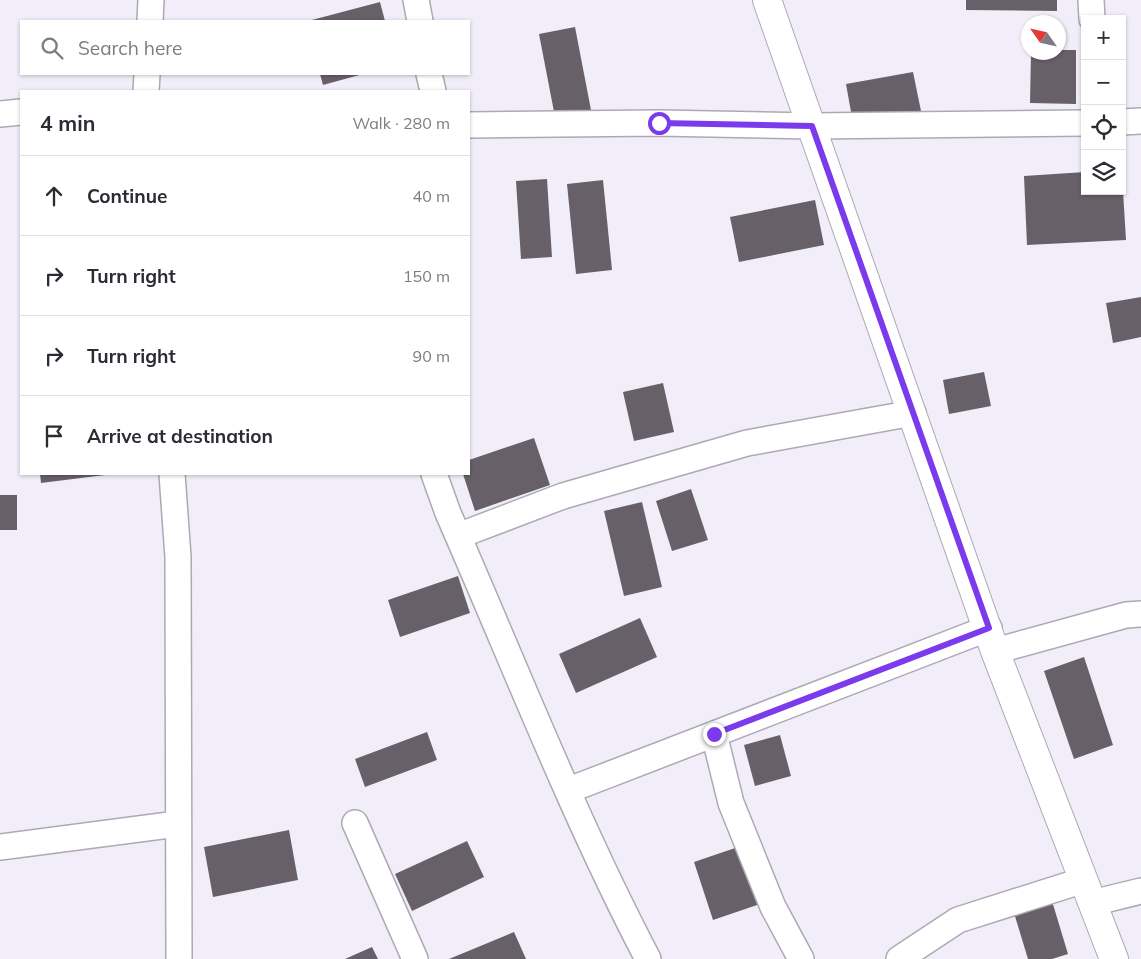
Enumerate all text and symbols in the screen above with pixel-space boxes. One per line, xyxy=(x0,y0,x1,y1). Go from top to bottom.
north arrow xyxy=(1021,15,1066,60)
map controls xyxy=(1081,15,1126,195)
button: + xyxy=(1081,15,1126,60)
search box xyxy=(20,20,470,75)
icon: search xyxy=(38,34,66,62)
text: Search here xyxy=(78,36,182,60)
button: − xyxy=(1081,60,1126,105)
button: locate xyxy=(1081,105,1126,150)
text: 4 min xyxy=(40,110,95,136)
route start xyxy=(648,112,671,135)
text: Walk · 280 m xyxy=(352,113,450,133)
button: layers xyxy=(1081,150,1126,195)
icon: ahead xyxy=(40,182,68,210)
text: Continue xyxy=(87,184,167,208)
text: 40 m xyxy=(413,186,450,206)
icon: right xyxy=(40,262,68,290)
text: Turn right xyxy=(87,264,176,288)
text: 150 m xyxy=(403,266,450,286)
icon: right xyxy=(40,342,68,370)
text: Turn right xyxy=(87,344,176,368)
text: 90 m xyxy=(413,346,450,366)
icon: arrive xyxy=(40,422,68,450)
text: Arrive at destination xyxy=(87,424,273,448)
route end xyxy=(703,723,726,746)

